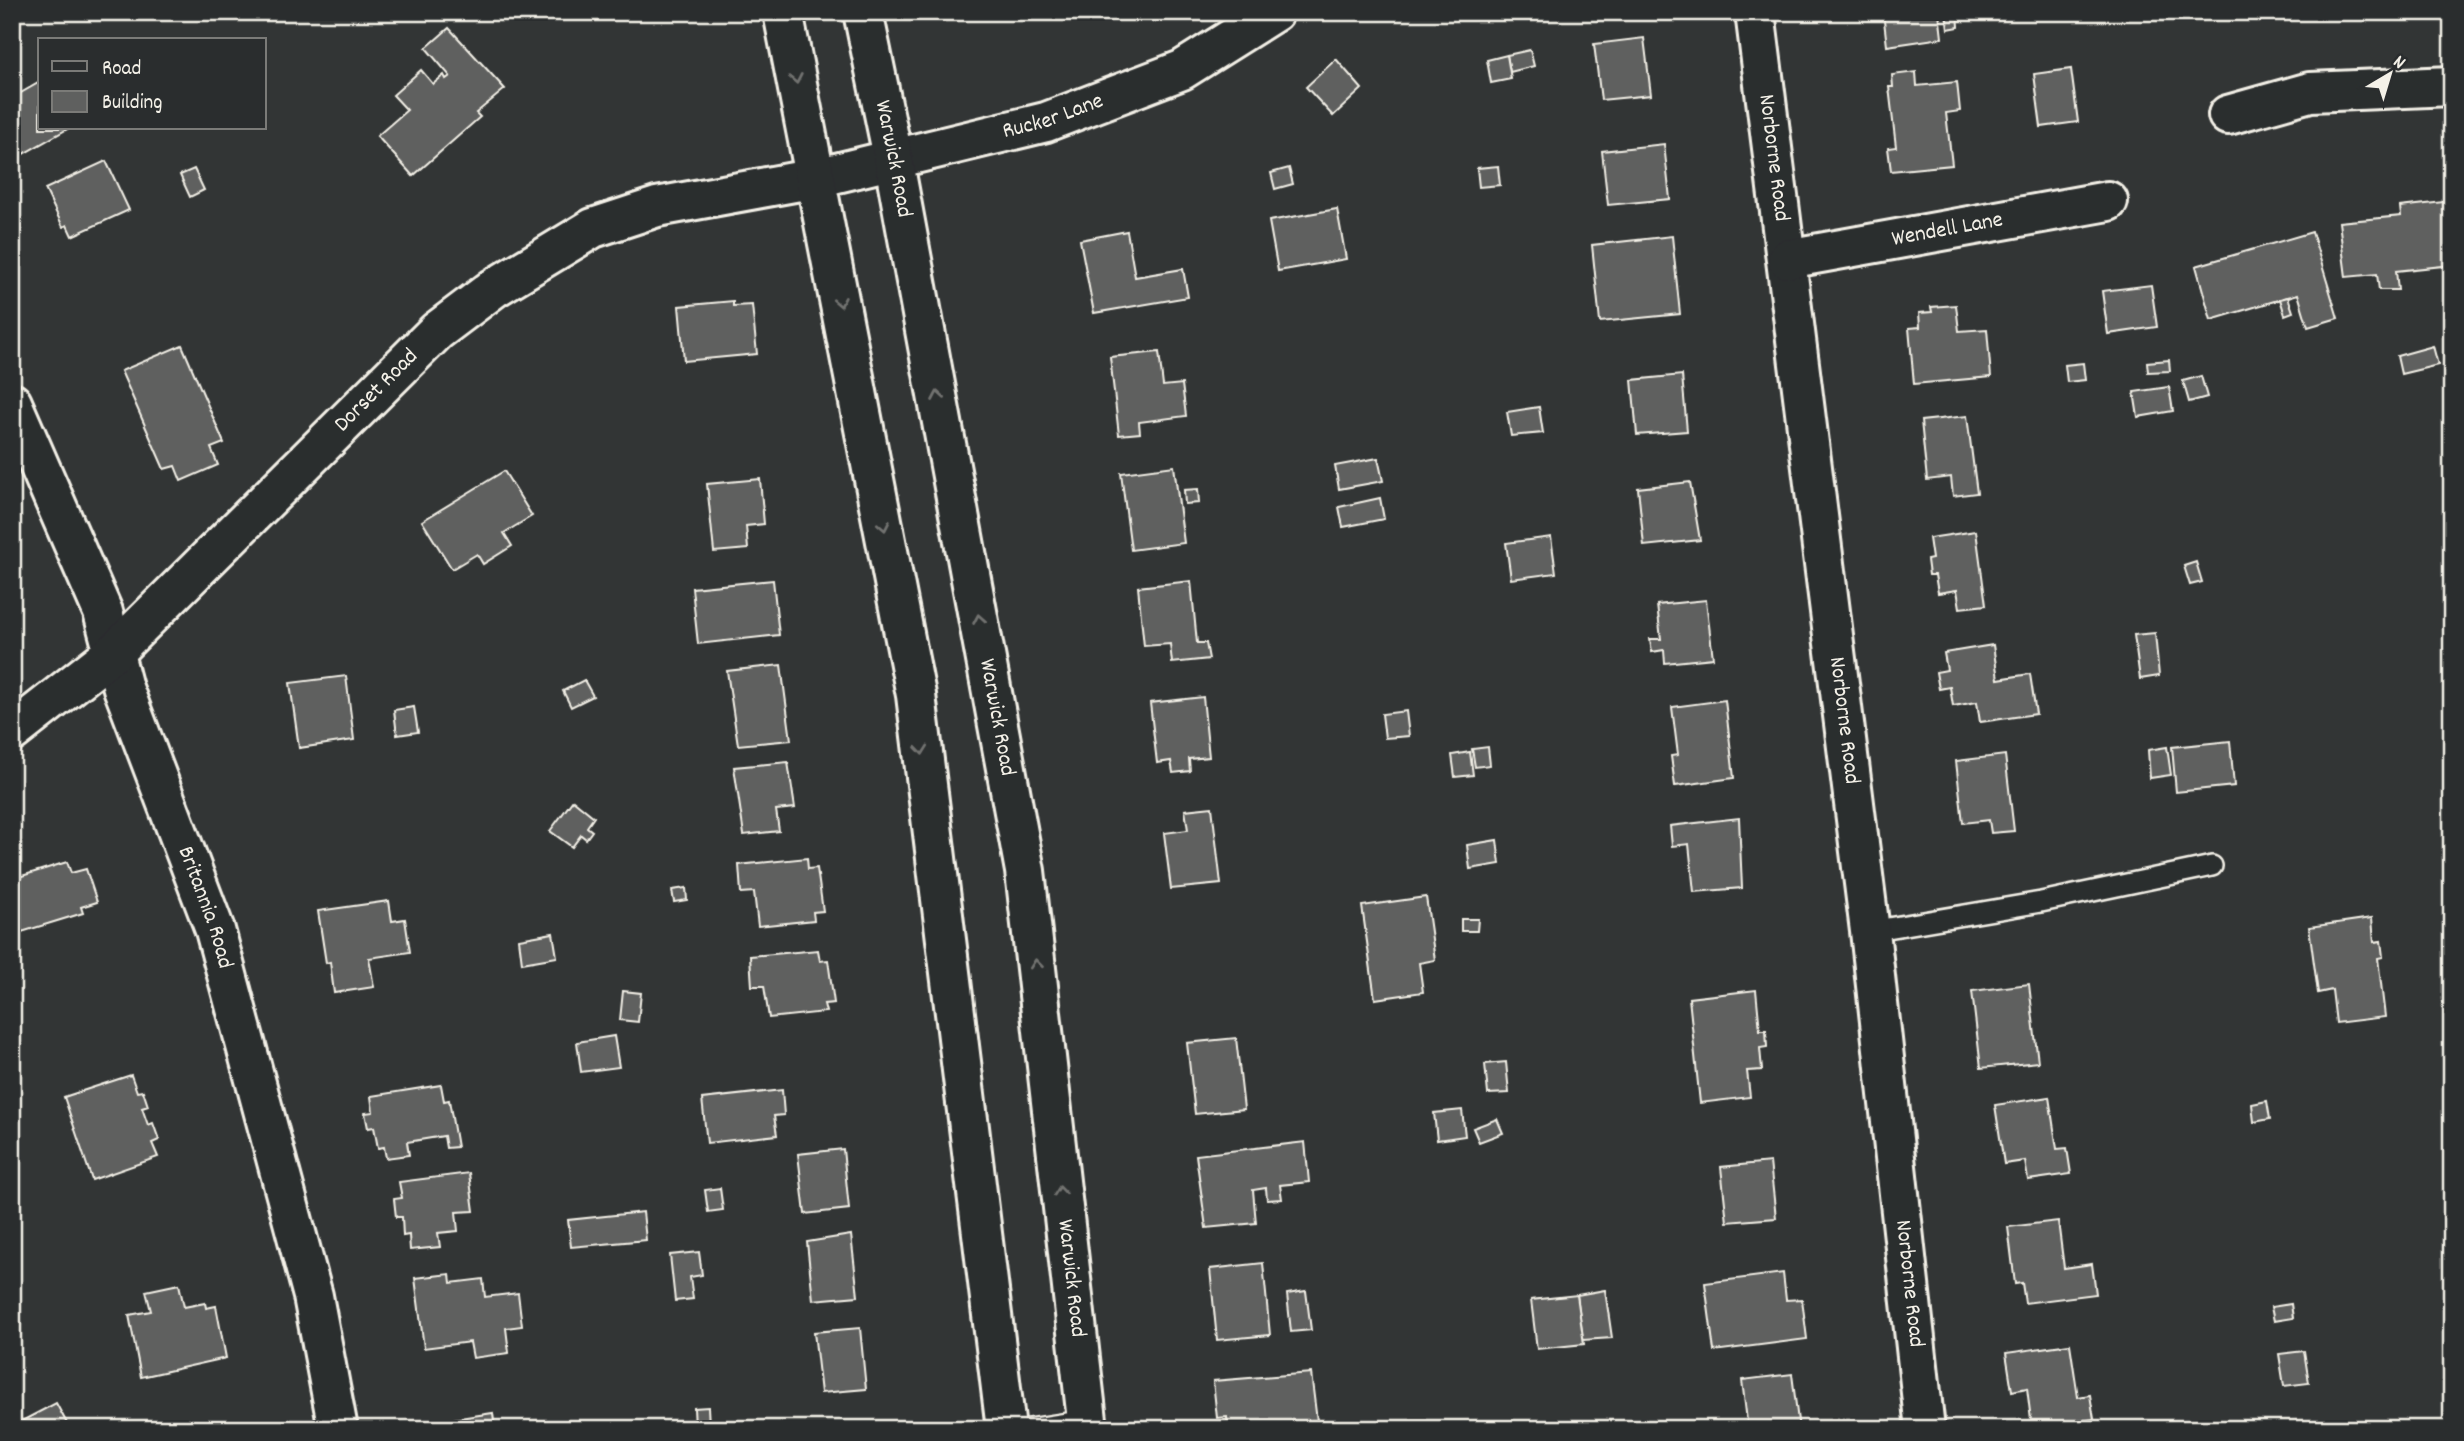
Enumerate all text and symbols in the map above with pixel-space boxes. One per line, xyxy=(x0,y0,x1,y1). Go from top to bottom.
legend xyxy=(38,38,266,130)
north arrow xyxy=(2356,38,2426,108)
text: N xyxy=(2386,50,2410,77)
text: Road xyxy=(102,55,141,85)
one-way arrow xyxy=(788,73,803,85)
street label: Rucker Lane xyxy=(999,85,1108,148)
text: Building xyxy=(102,89,162,119)
street label: Norborne Road xyxy=(1749,92,1798,223)
street label: Warwick Road xyxy=(865,97,920,220)
street label: Wendell Lane xyxy=(1889,204,2006,256)
one-way arrow xyxy=(832,296,847,308)
street label: Dorset Road xyxy=(327,341,426,440)
one-way arrow xyxy=(931,390,946,402)
one-way arrow xyxy=(875,520,890,532)
one-way arrow xyxy=(972,613,987,625)
street label: Norborne Road xyxy=(1819,655,1868,786)
street label: Warwick Road xyxy=(970,656,1024,779)
one-way arrow xyxy=(914,745,929,756)
street label: Britannia Road xyxy=(168,842,241,972)
one-way arrow xyxy=(1028,959,1043,970)
one-way arrow xyxy=(1053,1185,1068,1196)
street label: Warwick Road xyxy=(1048,1217,1094,1339)
street label: Norborne Road xyxy=(1886,1218,1932,1349)

